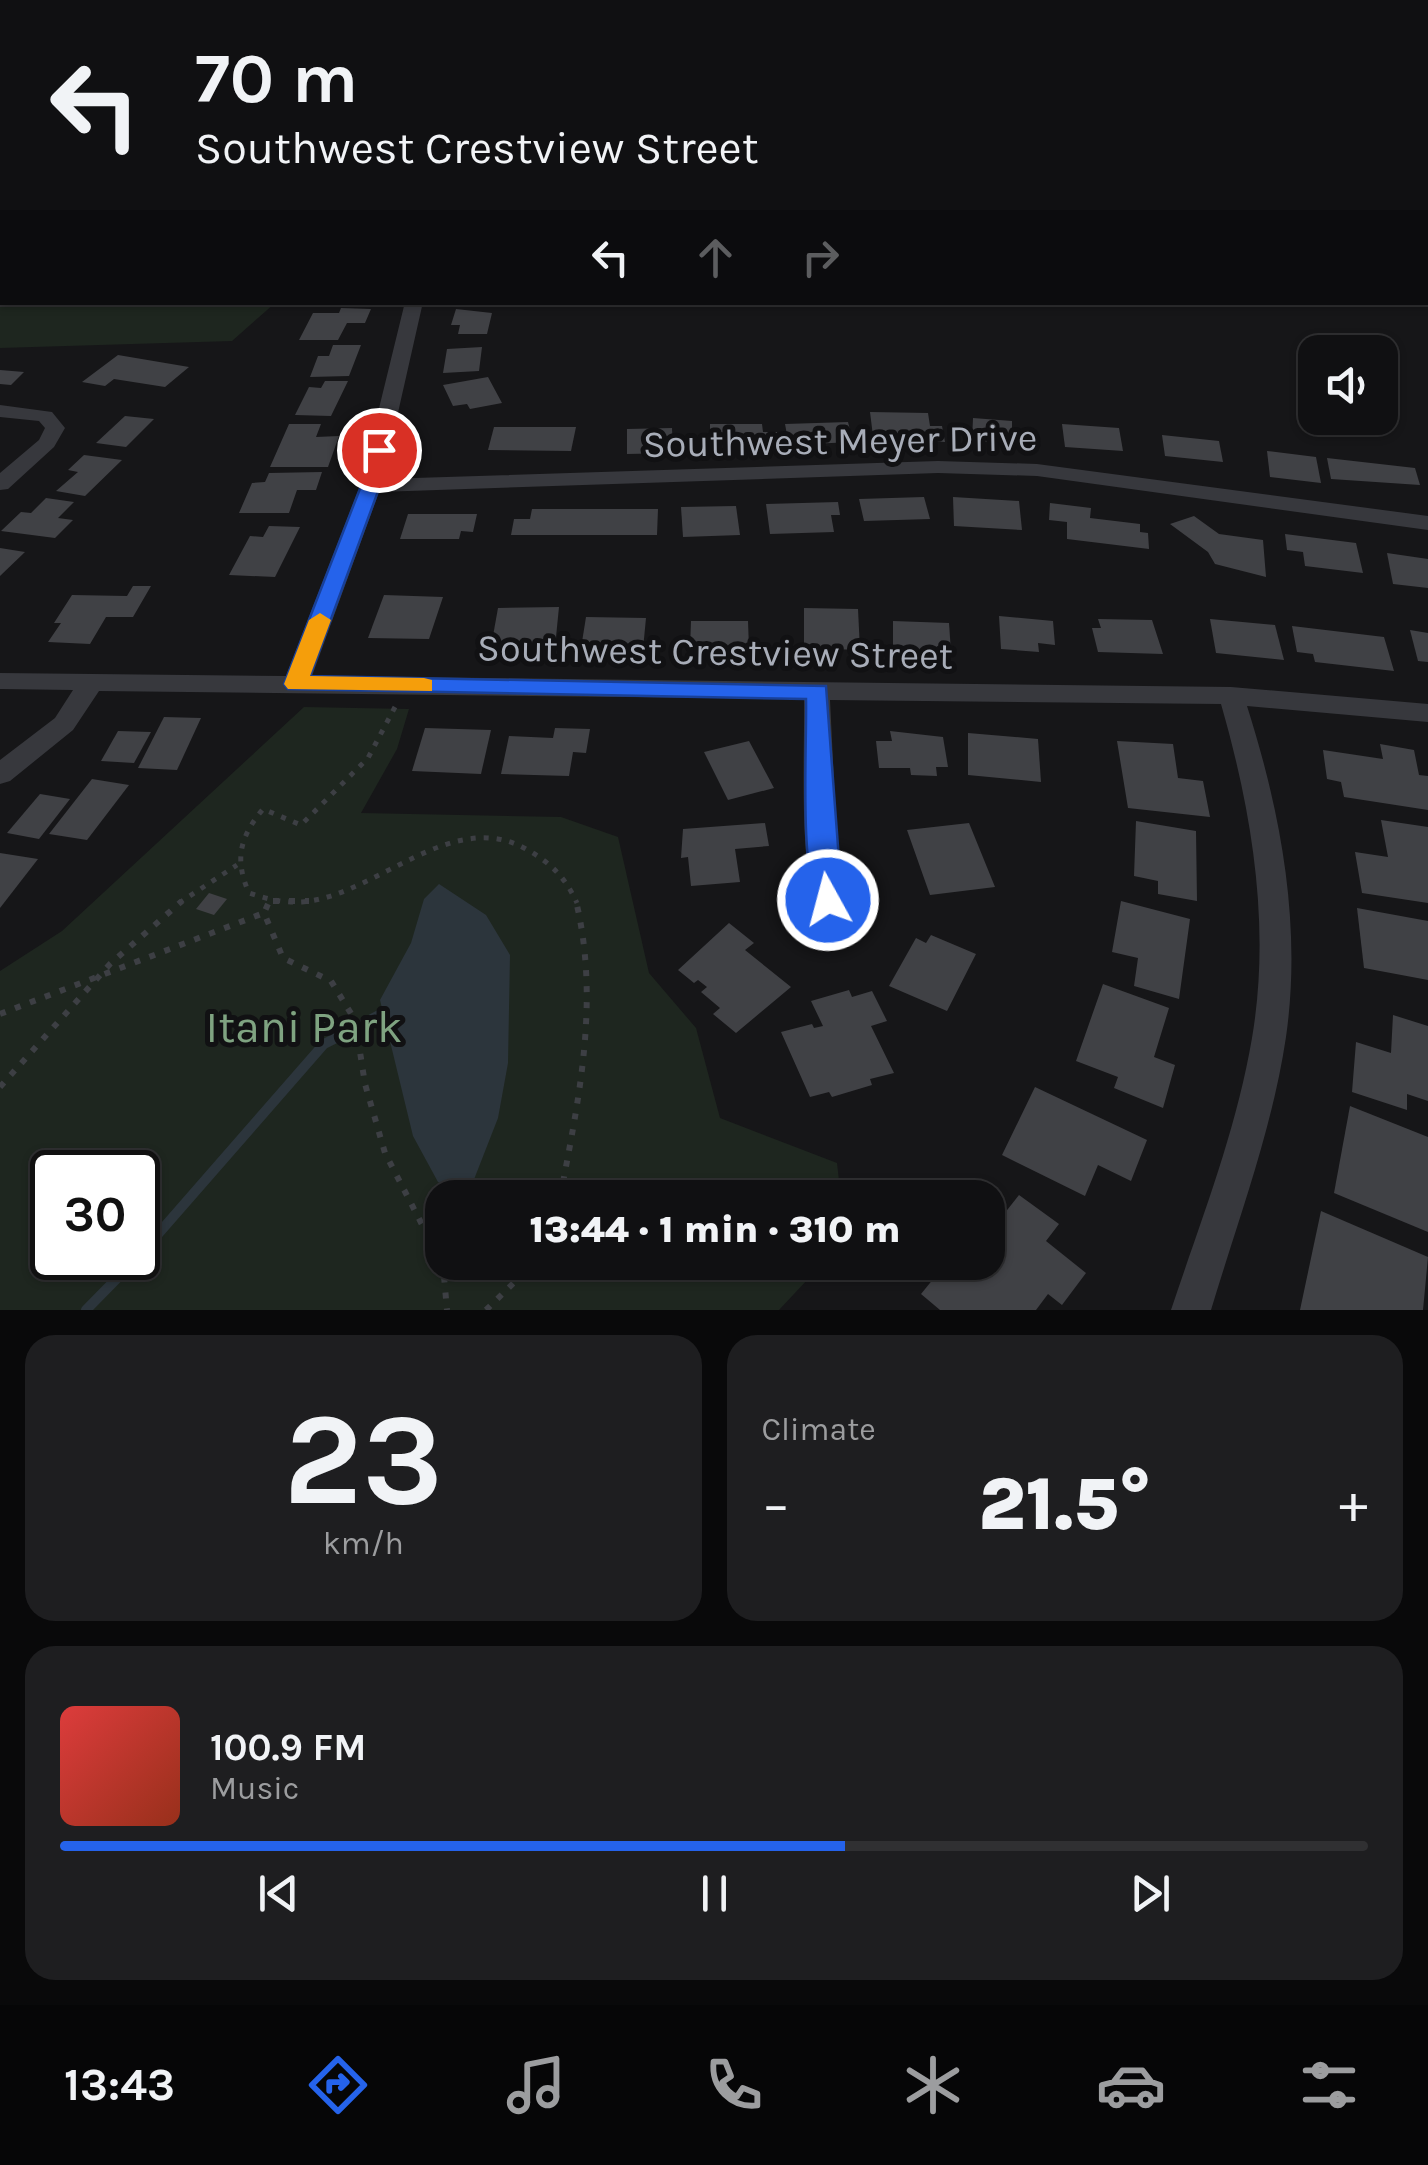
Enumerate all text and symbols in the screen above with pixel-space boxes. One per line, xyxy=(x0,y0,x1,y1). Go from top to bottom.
text: 70 m xyxy=(195,38,358,120)
icon: left xyxy=(30,40,160,170)
text: Southwest Crestview Street xyxy=(195,122,759,174)
icon: left xyxy=(583,230,638,285)
icon: ahead xyxy=(688,230,743,285)
icon: right xyxy=(793,230,848,285)
map controls xyxy=(1298,335,1398,435)
button: sound xyxy=(1298,335,1398,435)
pin xyxy=(337,408,422,493)
street label: Southwest Meyer Drive xyxy=(642,415,1038,467)
icon: arrive xyxy=(352,423,407,478)
street label: Southwest Crestview Street xyxy=(477,625,953,679)
position arrow xyxy=(776,848,880,952)
park label: Itani Park xyxy=(206,1001,402,1053)
speed limit sign: 30 xyxy=(30,1150,160,1280)
text: 13:44 · 1 min · 310 m xyxy=(529,1207,901,1252)
text: 23 xyxy=(283,1384,443,1536)
text: Climate xyxy=(762,1411,876,1448)
text: 21.5° xyxy=(978,1460,1151,1548)
text: − xyxy=(762,1472,790,1536)
text: + xyxy=(1339,1472,1368,1536)
text: km/h xyxy=(323,1525,404,1562)
text: 100.9 FM xyxy=(210,1725,367,1770)
text: Music xyxy=(210,1770,299,1807)
icon: previous xyxy=(251,1866,306,1921)
icon: pause xyxy=(687,1866,742,1921)
icon: next xyxy=(1123,1866,1178,1921)
icon: directions xyxy=(303,2050,373,2120)
icon: music xyxy=(501,2050,571,2120)
icon: phone xyxy=(699,2050,769,2120)
icon: climate xyxy=(898,2050,968,2120)
icon: car xyxy=(1096,2050,1166,2120)
icon: filters xyxy=(1294,2050,1364,2120)
text: 13:43 xyxy=(64,2059,175,2111)

